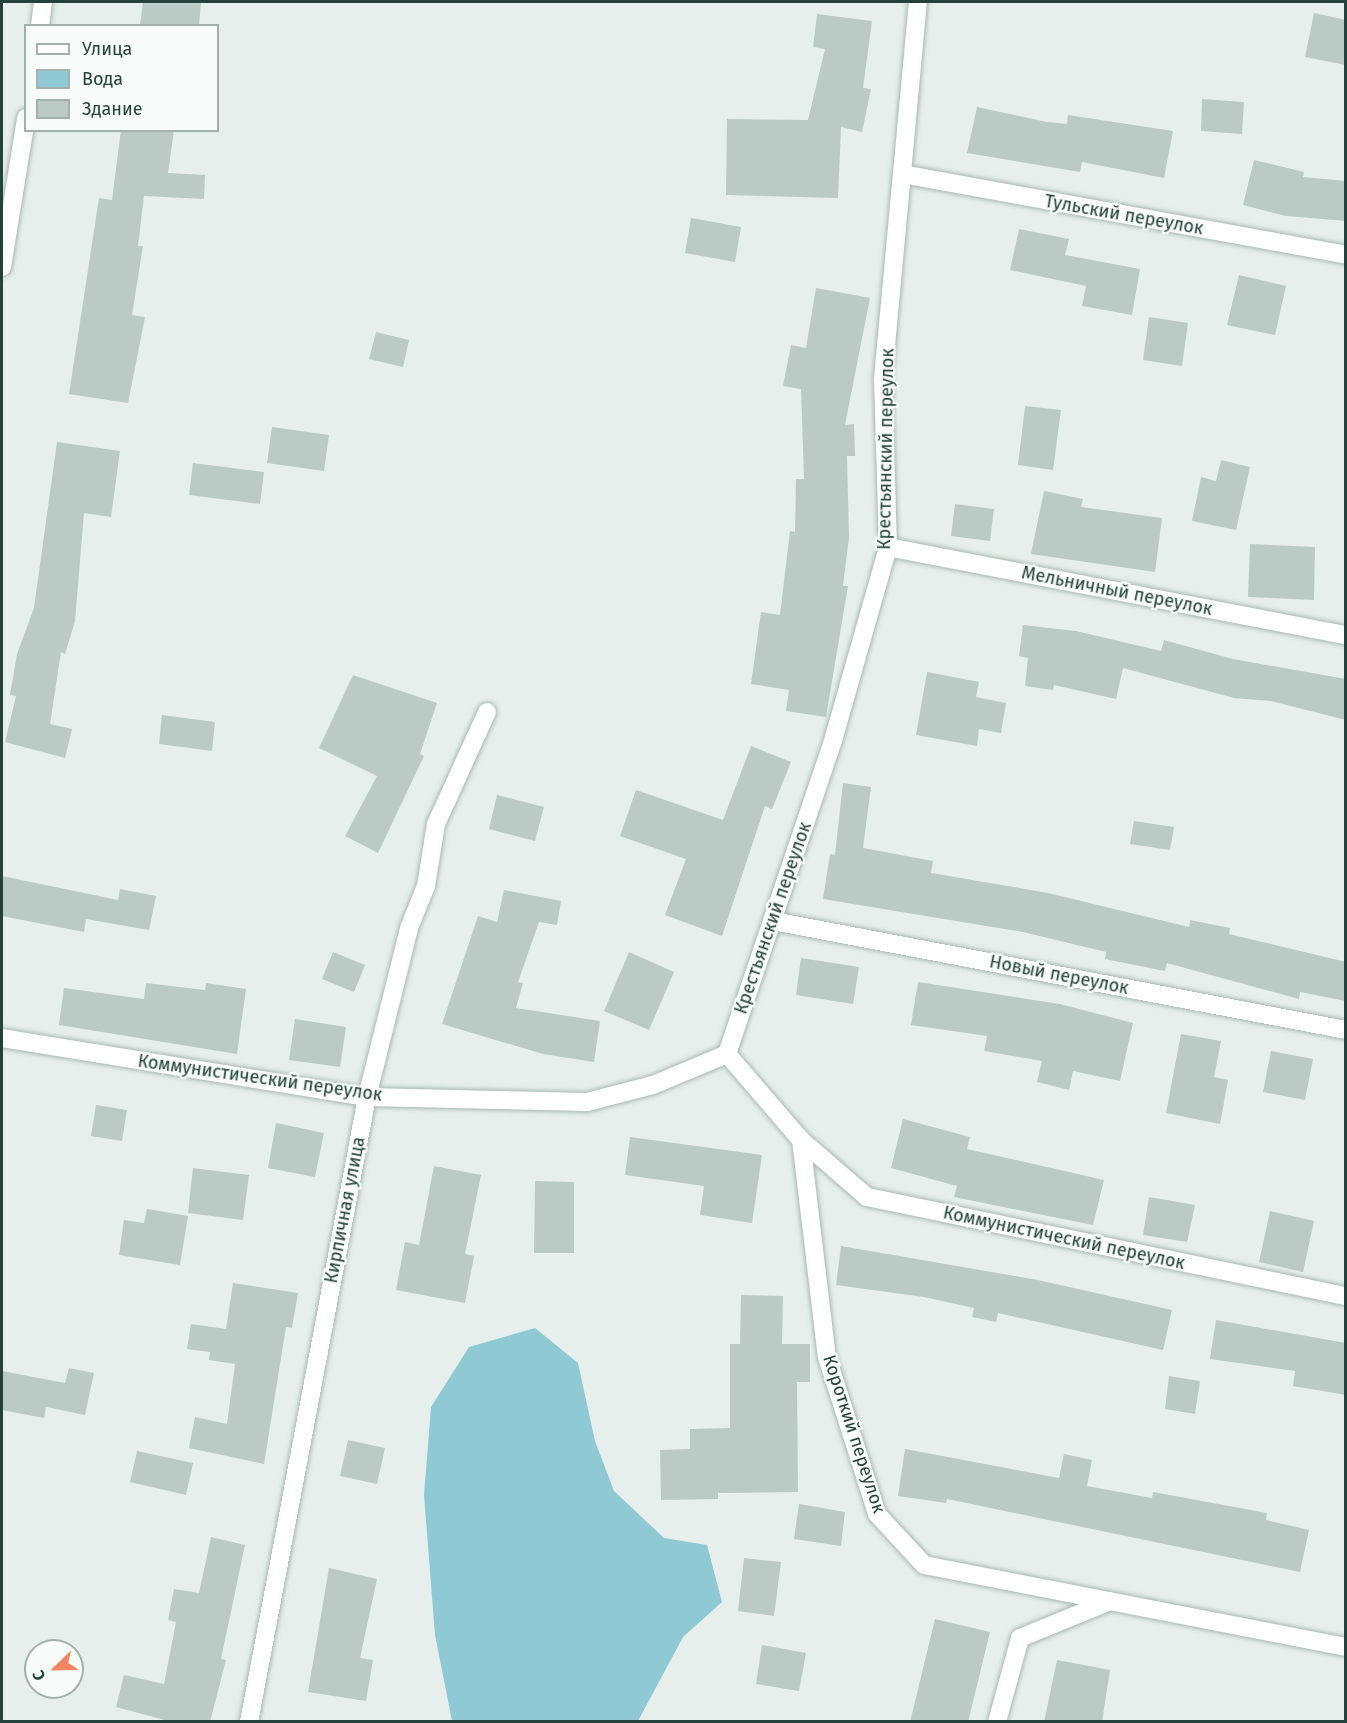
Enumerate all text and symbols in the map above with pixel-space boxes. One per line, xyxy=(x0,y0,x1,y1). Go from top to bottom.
legend xyxy=(24,24,219,132)
text: Улица xyxy=(82,38,132,60)
text: Вода xyxy=(82,68,123,90)
text: Здание xyxy=(82,98,143,120)
street label: Тульский переулок xyxy=(1043,190,1205,240)
street label: Крестьянский переулок xyxy=(873,348,899,550)
street label: Мельничный переулок xyxy=(1020,562,1214,620)
street label: Крестьянский переулок xyxy=(730,819,816,1017)
street label: Новый переулок xyxy=(988,951,1130,999)
street label: Коммунистический переулок xyxy=(136,1050,384,1106)
street label: Кирпичная улица xyxy=(320,1135,370,1285)
street label: Коммунистический переулок xyxy=(941,1202,1187,1274)
street label: Короткий переулок xyxy=(818,1352,890,1516)
north arrow xyxy=(24,1639,84,1699)
text: С xyxy=(28,1668,49,1683)

